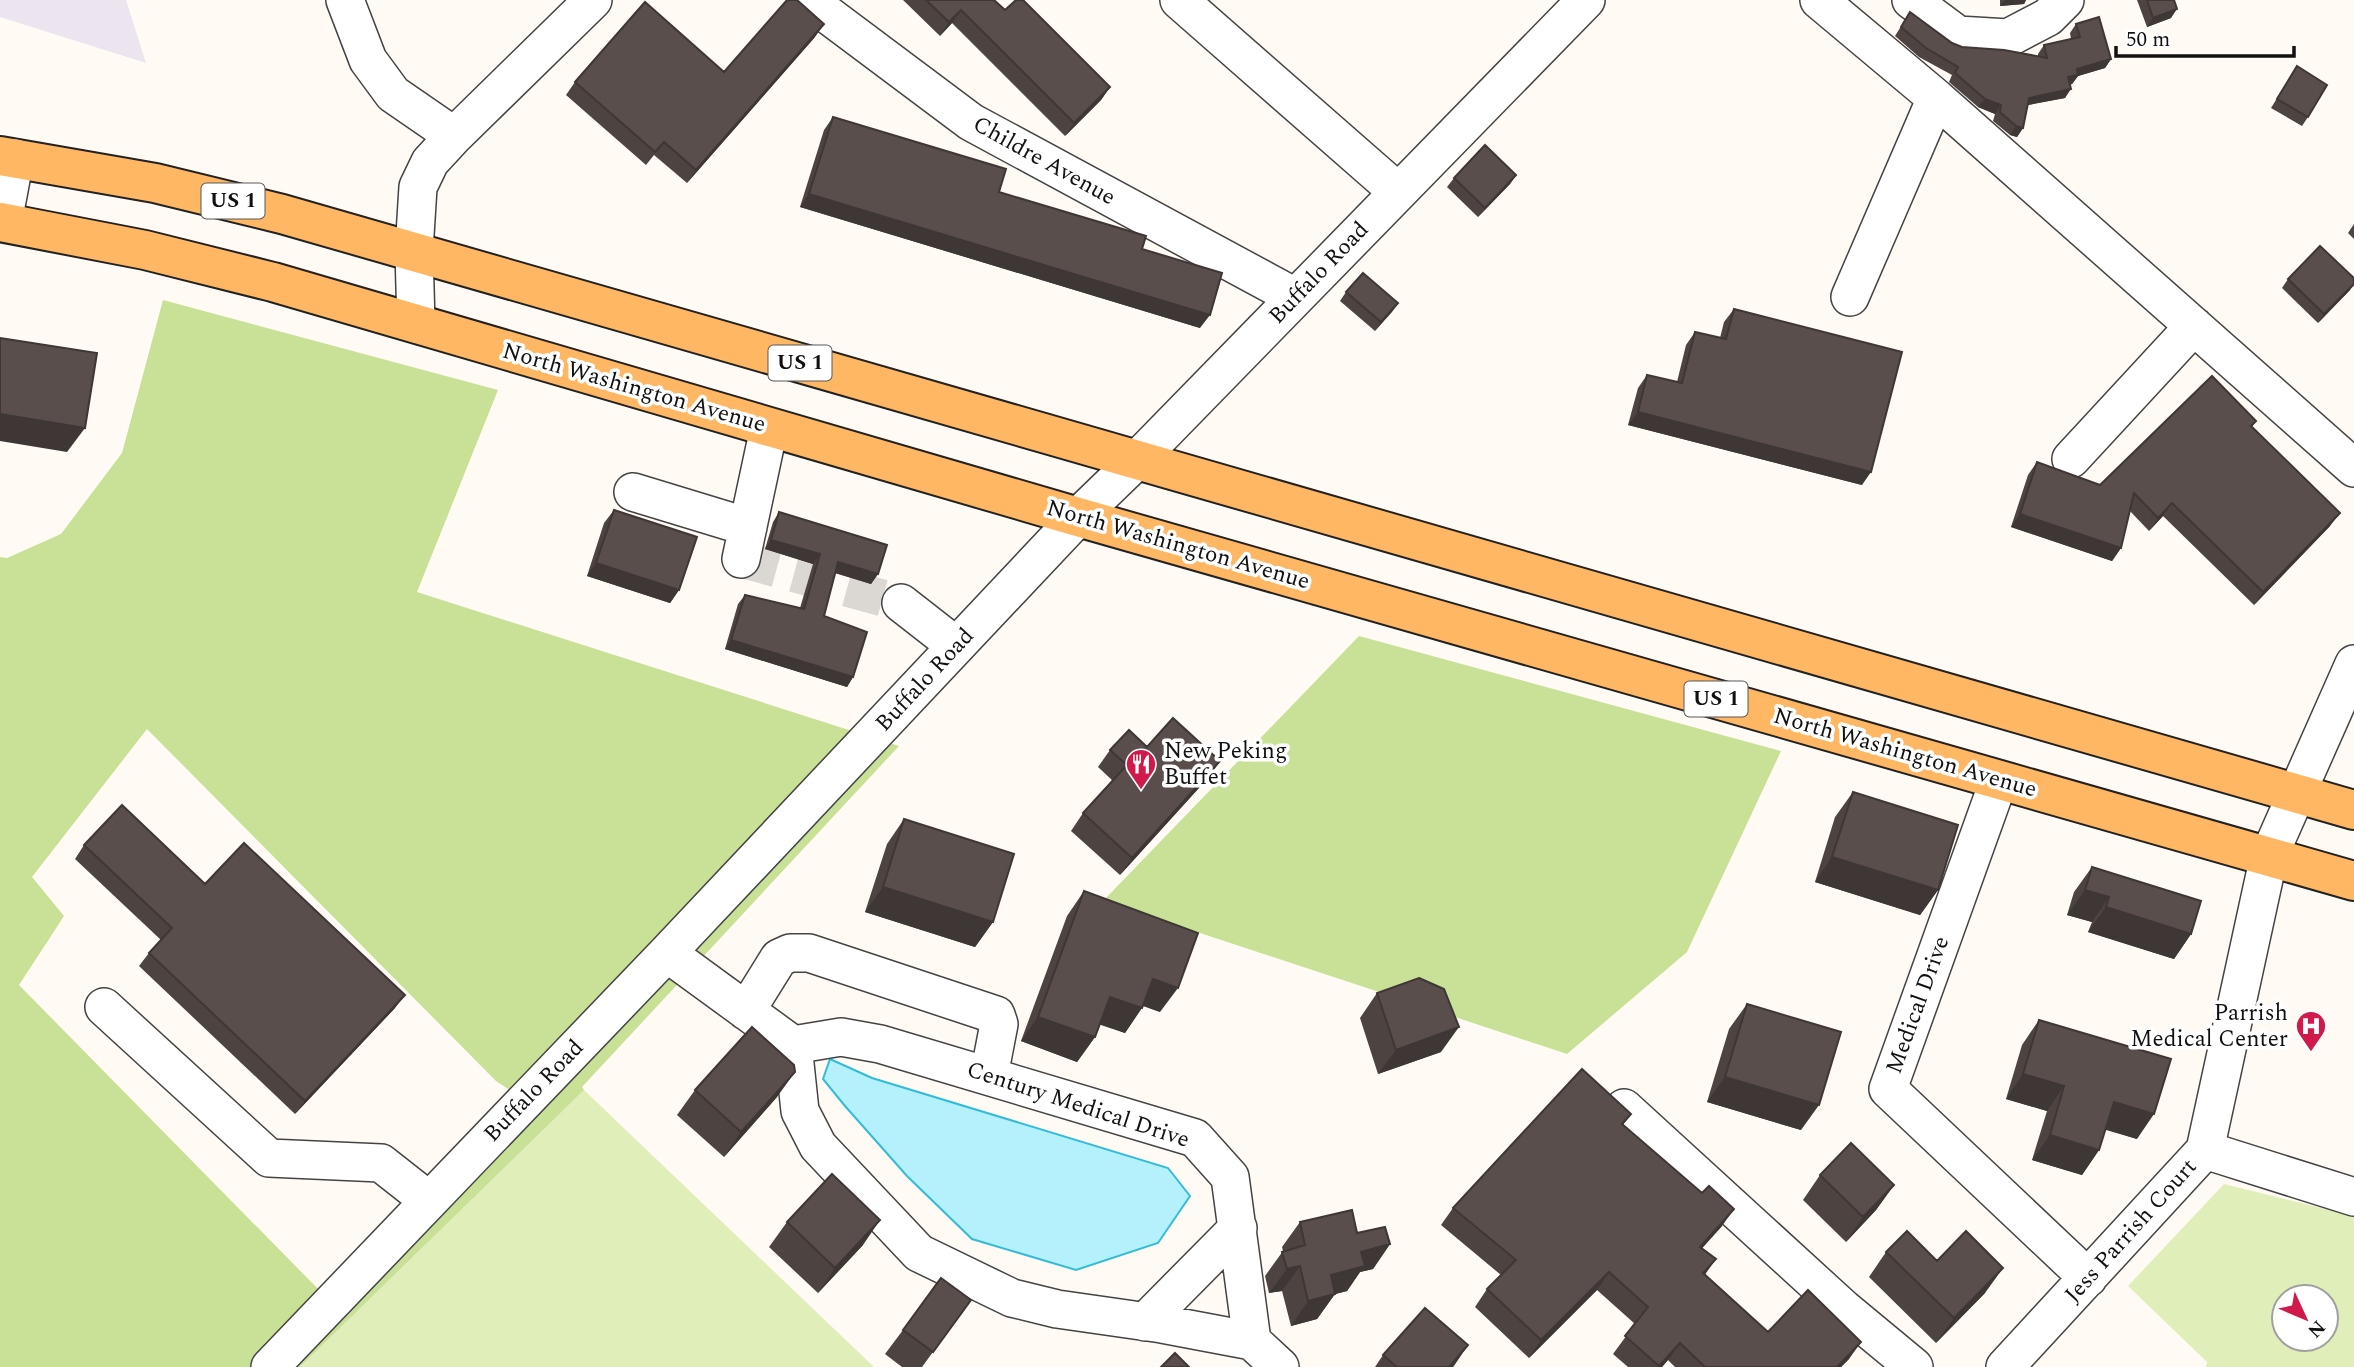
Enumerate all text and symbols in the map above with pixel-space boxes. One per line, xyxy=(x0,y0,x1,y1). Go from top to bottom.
scale bar xyxy=(2116,14,2294,58)
text: 50 m xyxy=(2126,24,2170,56)
street label: Childre Avenue xyxy=(966,107,1122,215)
road number: US 1 xyxy=(202,184,264,218)
street label: Buffalo Road xyxy=(1261,213,1377,333)
street label: North Washington Avenue xyxy=(498,334,770,442)
road number: US 1 xyxy=(768,346,832,380)
street label: North Washington Avenue xyxy=(1042,491,1314,599)
street label: Buffalo Road xyxy=(867,620,983,740)
road number: US 1 xyxy=(1684,682,1748,716)
street label: North Washington Avenue xyxy=(1769,699,2041,807)
place label: New Peking Buffet xyxy=(1164,734,1287,795)
restaurant icon: New Peking Buffet xyxy=(1124,747,1158,791)
street label: Medical Drive xyxy=(1877,931,1959,1079)
place label: Parrish Medical Center xyxy=(2130,996,2288,1057)
hospital icon: Parrish Medical Center xyxy=(2294,1009,2328,1053)
street label: Buffalo Road xyxy=(476,1031,592,1151)
street label: Century Medical Drive xyxy=(962,1052,1194,1158)
street label: Jess Parrish Court xyxy=(2056,1151,2206,1311)
north arrow xyxy=(2270,1283,2340,1353)
text: N xyxy=(2300,1313,2332,1344)

